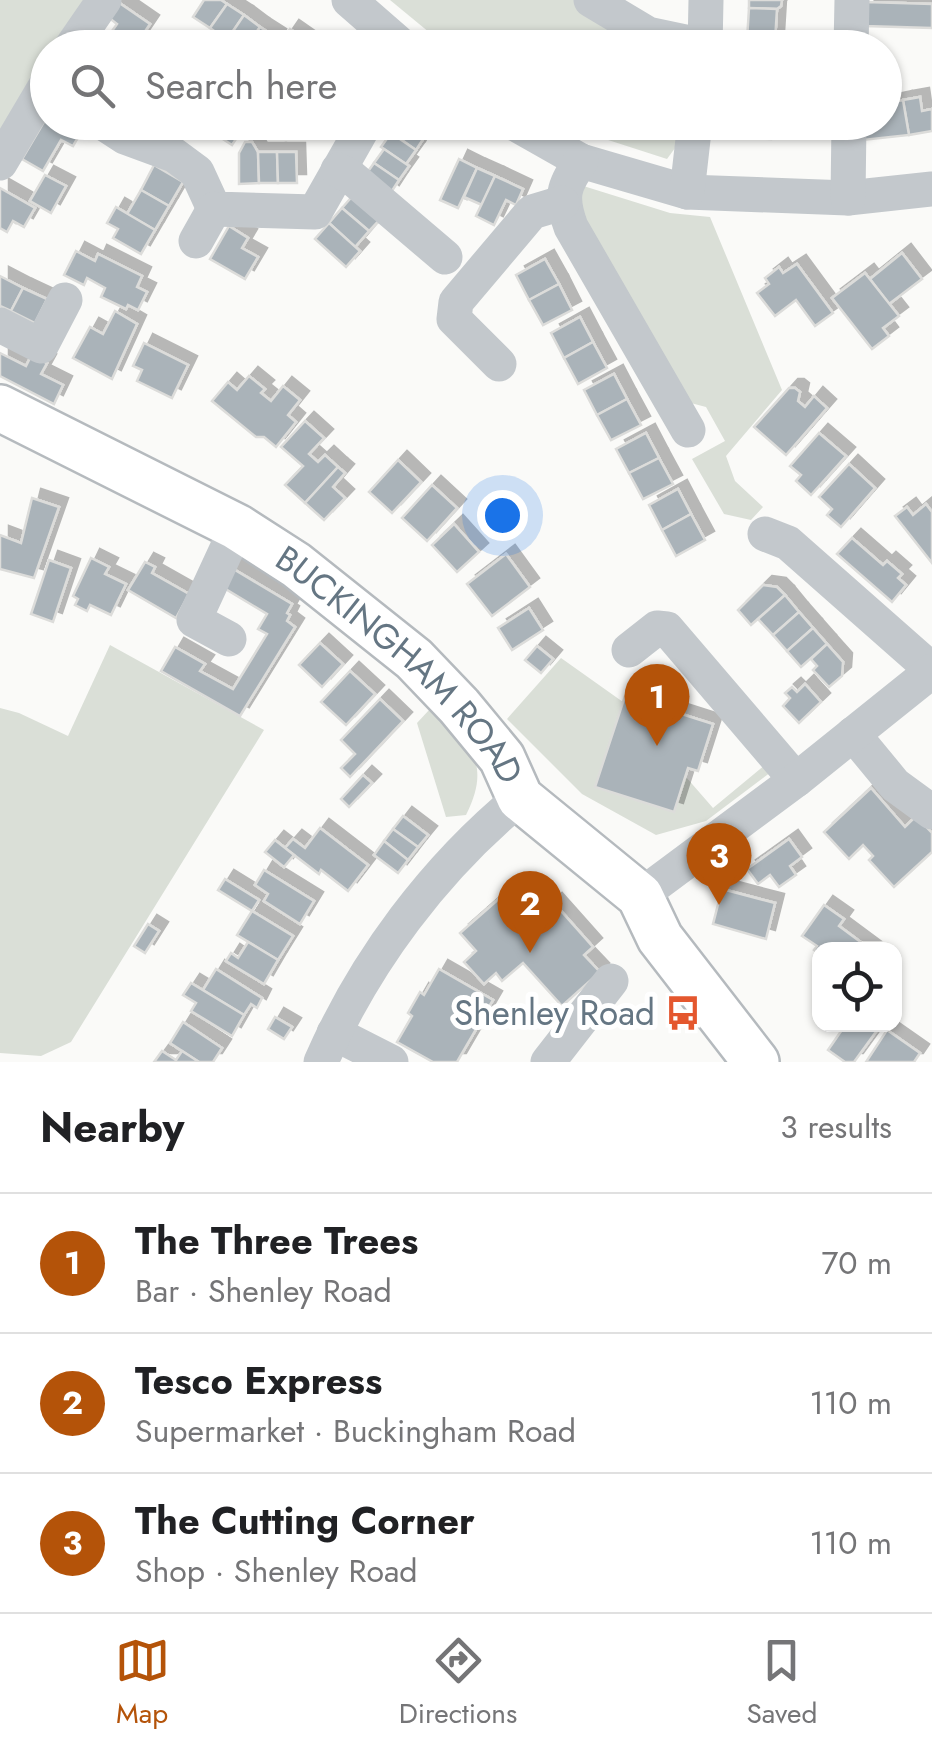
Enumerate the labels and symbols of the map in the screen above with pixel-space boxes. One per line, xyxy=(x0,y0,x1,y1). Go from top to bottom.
your location xyxy=(477,490,528,541)
street label: BUCKINGHAM ROAD xyxy=(266,533,535,791)
pin: 1 xyxy=(624,664,690,746)
pin: 3 xyxy=(686,822,752,905)
pin: 2 xyxy=(498,870,562,953)
place label: Shenley Road xyxy=(454,988,655,1038)
bus stop icon: Shenley Road xyxy=(664,994,702,1032)

